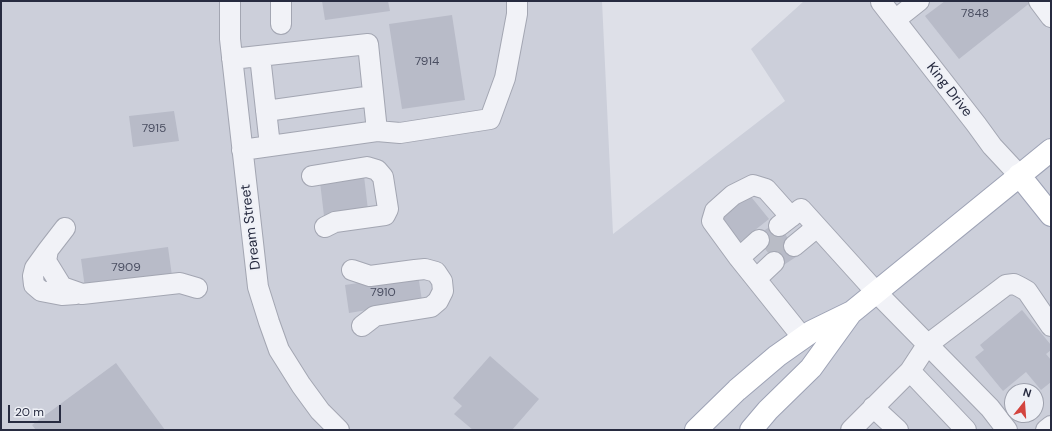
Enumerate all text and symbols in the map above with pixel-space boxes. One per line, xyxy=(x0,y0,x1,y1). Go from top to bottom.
house number: 7848 xyxy=(961,7,989,21)
house number: 7914 xyxy=(415,55,439,69)
street label: King Drive xyxy=(923,60,975,120)
house number: 7915 xyxy=(142,122,166,136)
street label: Dream Street xyxy=(237,183,265,271)
house number: 7909 xyxy=(111,261,141,275)
house number: 7910 xyxy=(370,286,396,300)
north arrow xyxy=(1004,383,1044,423)
text: N xyxy=(1021,385,1033,400)
scale bar xyxy=(10,397,63,423)
text: 20 m xyxy=(15,404,44,420)

